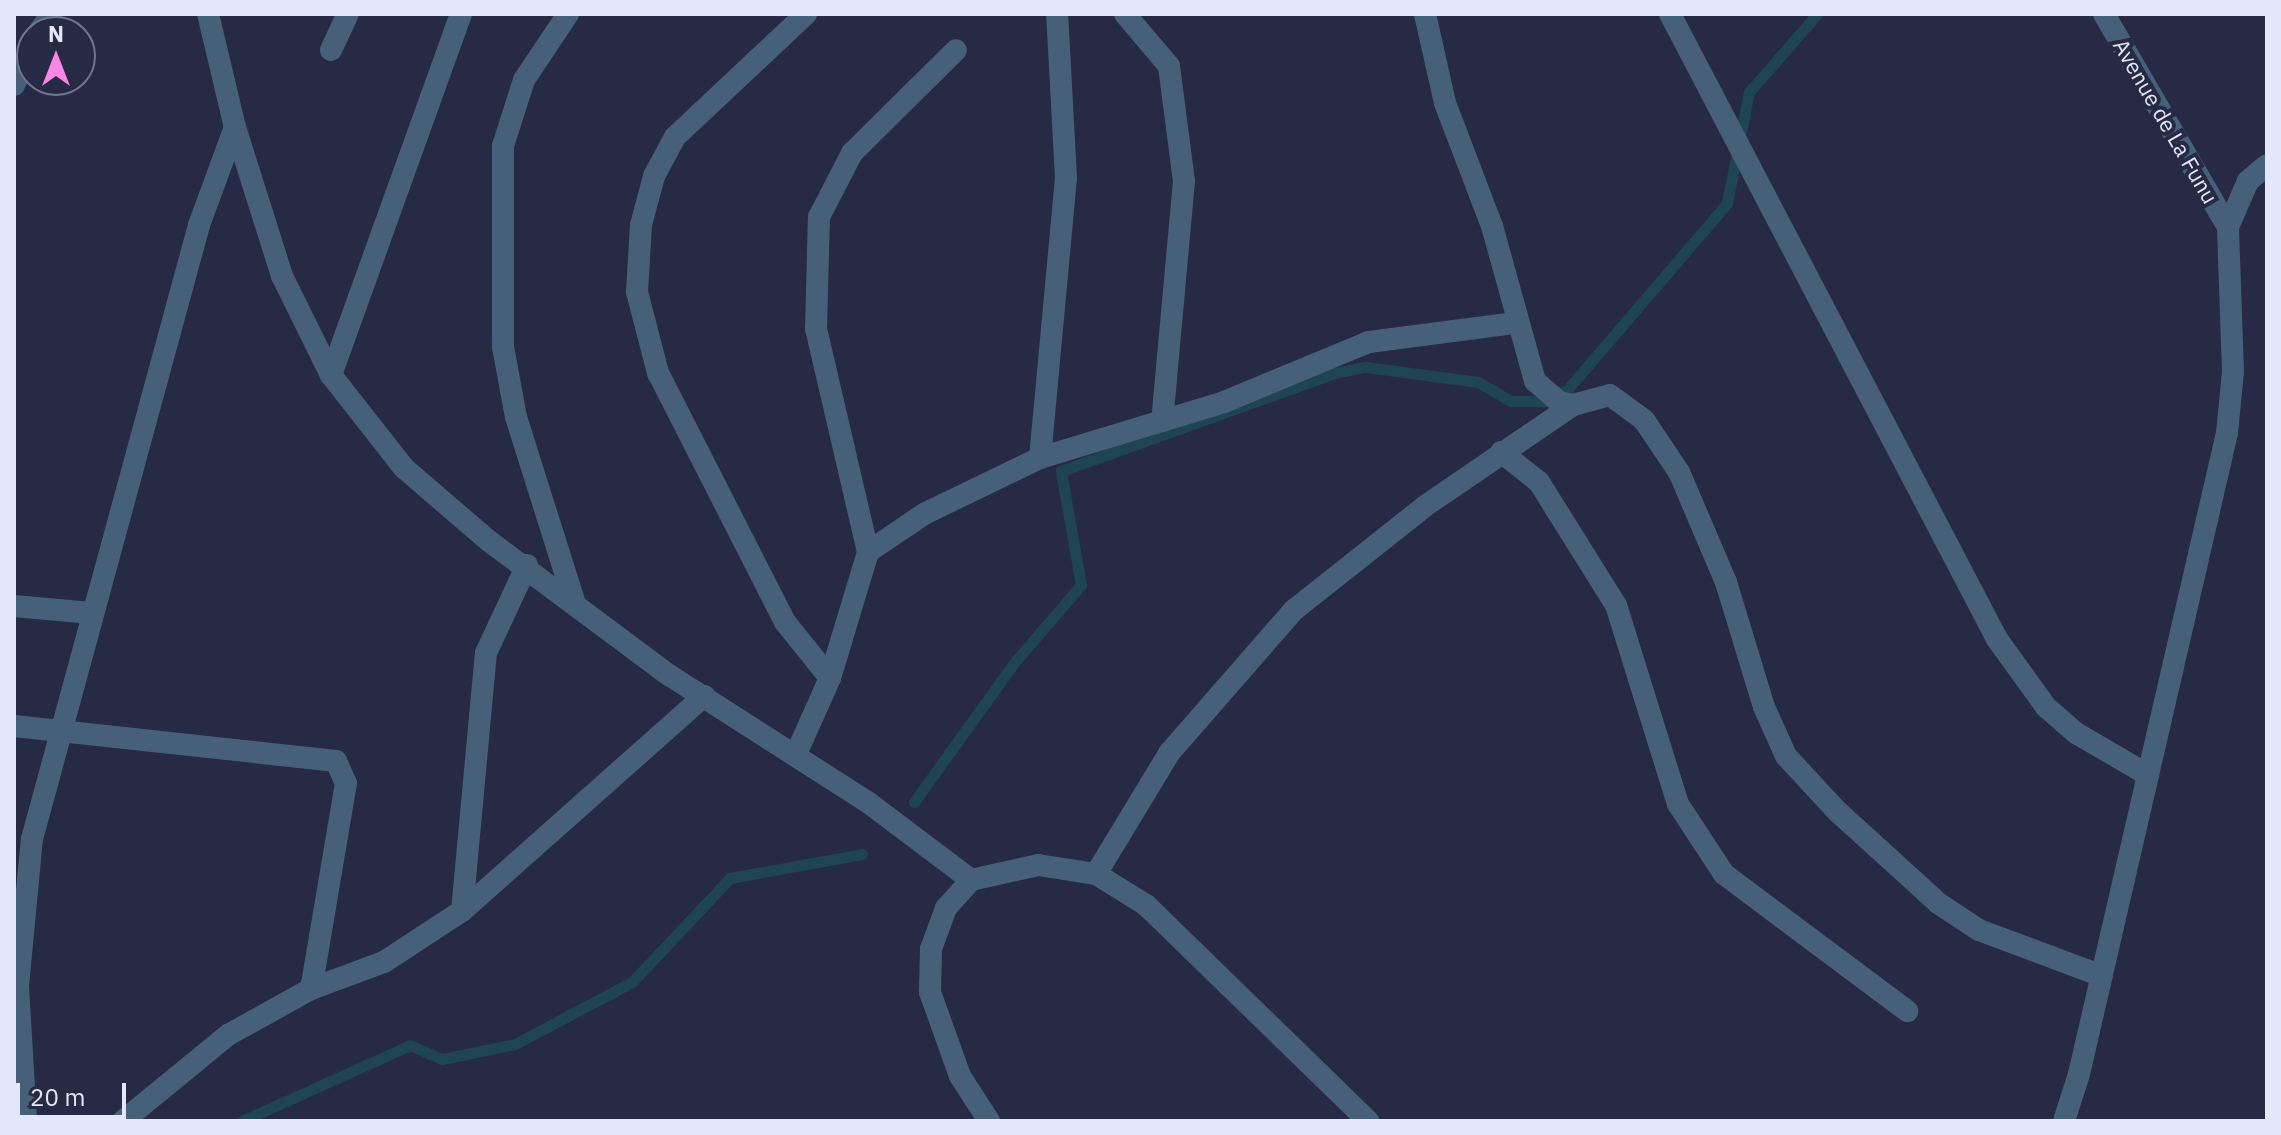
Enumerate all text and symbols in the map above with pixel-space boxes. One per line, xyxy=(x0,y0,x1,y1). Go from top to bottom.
north arrow xyxy=(16,16,96,96)
text: N xyxy=(48,19,64,48)
street label: Avenue de La Funu xyxy=(2108,34,2224,208)
scale bar xyxy=(20,1067,130,1117)
text: 20 m xyxy=(30,1081,85,1113)

